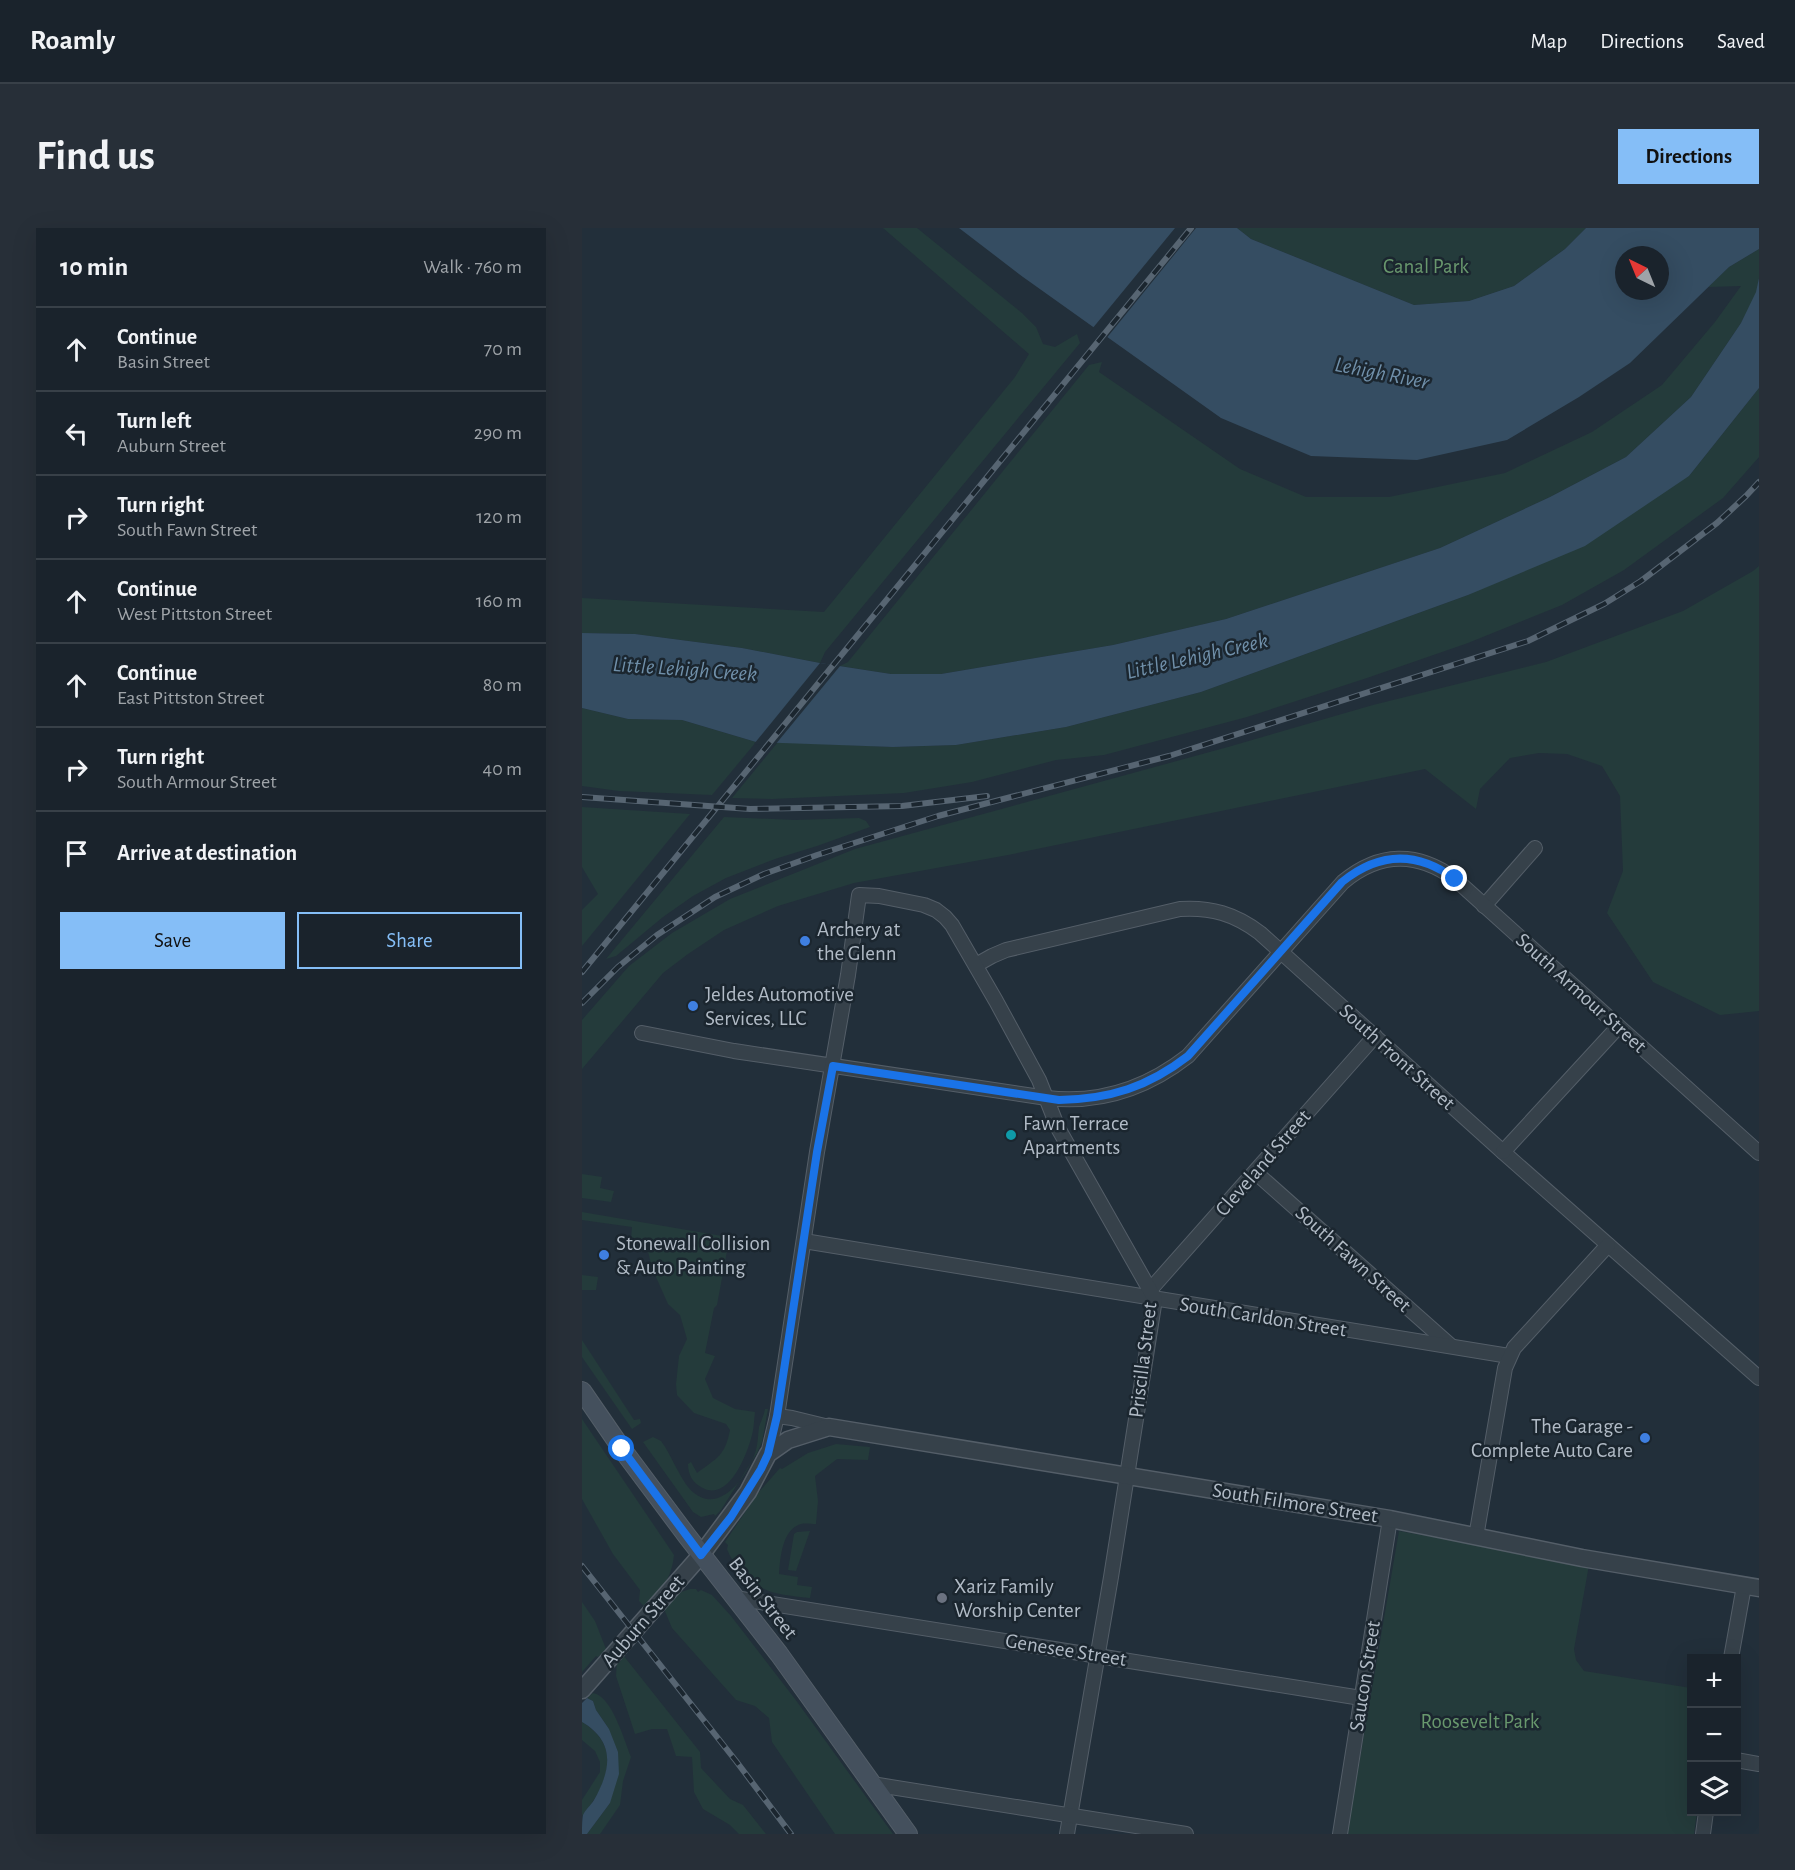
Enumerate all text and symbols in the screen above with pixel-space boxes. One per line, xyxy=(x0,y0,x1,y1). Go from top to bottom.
text: Roamly xyxy=(30,27,115,55)
text: Map xyxy=(1531,31,1567,52)
text: Directions xyxy=(1600,31,1684,52)
text: Saved xyxy=(1717,31,1765,52)
button: Directions xyxy=(1618,129,1759,184)
text: Find us xyxy=(36,135,155,177)
north arrow xyxy=(1615,246,1669,300)
text: 10 min xyxy=(60,254,128,280)
park label: Canal Park xyxy=(1383,256,1469,277)
text: Walk · 760 m xyxy=(423,257,522,277)
text: Continue xyxy=(117,326,197,348)
icon: ahead xyxy=(60,333,93,366)
text: 70 m xyxy=(484,339,522,359)
text: Basin Street xyxy=(117,352,210,372)
water label: Lehigh River xyxy=(1333,353,1432,393)
text: Turn left xyxy=(117,410,191,432)
icon: left xyxy=(60,417,93,450)
text: 290 m xyxy=(474,423,522,443)
text: Auburn Street xyxy=(117,436,226,456)
text: Turn right xyxy=(117,494,204,516)
icon: right xyxy=(60,501,93,534)
text: 120 m xyxy=(476,507,522,527)
text: South Fawn Street xyxy=(117,520,257,540)
text: Continue xyxy=(117,578,197,600)
icon: ahead xyxy=(60,585,93,618)
text: 160 m xyxy=(476,591,522,611)
text: West Pittston Street xyxy=(117,604,272,624)
water label: Little Lehigh Creek xyxy=(1124,629,1270,683)
water label: Little Lehigh Creek xyxy=(612,653,758,685)
text: Continue xyxy=(117,662,197,684)
icon: ahead xyxy=(60,669,93,702)
text: 80 m xyxy=(483,675,522,695)
text: East Pittston Street xyxy=(117,688,264,708)
text: Turn right xyxy=(117,746,204,768)
icon: right xyxy=(60,753,93,786)
text: 40 m xyxy=(483,759,522,779)
text: South Armour Street xyxy=(117,772,277,792)
icon: arrive xyxy=(60,837,93,870)
text: Arrive at destination xyxy=(117,842,297,864)
route end xyxy=(1441,865,1467,891)
button: Save xyxy=(60,912,285,969)
button: Share xyxy=(297,912,522,969)
place label: Archery at the Glenn xyxy=(817,919,901,964)
street label: South Armour Street xyxy=(1512,929,1651,1057)
marker: Archery at the Glenn xyxy=(798,934,812,948)
place label: Jeldes Automotive Services, LLC xyxy=(705,984,854,1029)
marker: Jeldes Automotive Services, LLC xyxy=(686,999,700,1013)
street label: South Front Street xyxy=(1335,1000,1459,1114)
street label: Cleveland Street xyxy=(1211,1106,1315,1220)
place label: Fawn Terrace Apartments xyxy=(1023,1113,1129,1158)
marker: Fawn Terrace Apartments xyxy=(1004,1128,1018,1142)
street label: South Fawn Street xyxy=(1291,1202,1415,1316)
place label: Stonewall Collision & Auto Painting xyxy=(616,1233,770,1278)
marker: Stonewall Collision & Auto Painting xyxy=(597,1248,611,1262)
street label: South Carldon Street xyxy=(1178,1293,1348,1341)
street label: Priscilla Street xyxy=(1125,1301,1161,1419)
place label: The Garage - Complete Auto Care xyxy=(1471,1416,1633,1461)
marker: The Garage - Complete Auto Care xyxy=(1638,1431,1652,1445)
route start xyxy=(608,1435,634,1461)
street label: South Filmore Street xyxy=(1211,1480,1380,1526)
street label: Basin Street xyxy=(725,1553,801,1643)
street label: Auburn Street xyxy=(598,1571,689,1671)
place label: Xariz Family Worship Center xyxy=(954,1576,1081,1621)
marker: Xariz Family Worship Center xyxy=(935,1591,949,1605)
street label: Saucon Street xyxy=(1346,1619,1384,1733)
street label: Genesee Street xyxy=(1004,1630,1128,1670)
map controls xyxy=(1687,1654,1741,1816)
button: + xyxy=(1687,1654,1741,1708)
button: − xyxy=(1687,1708,1741,1762)
park label: Roosevelt Park xyxy=(1421,1711,1540,1732)
button: layers xyxy=(1687,1762,1741,1816)

